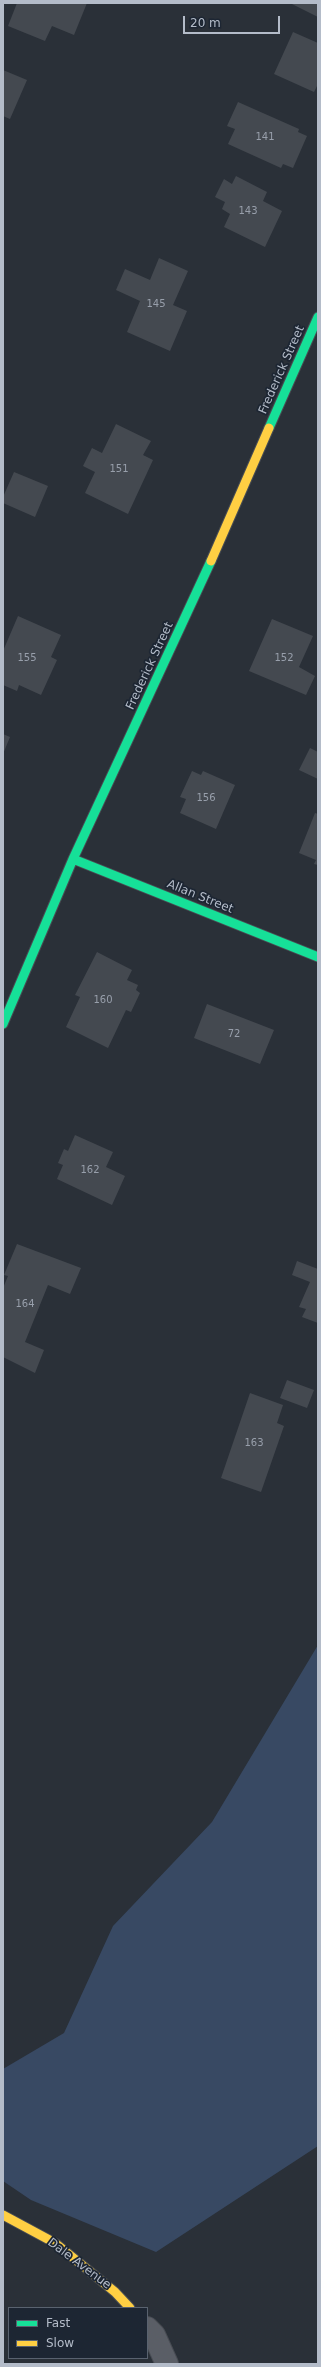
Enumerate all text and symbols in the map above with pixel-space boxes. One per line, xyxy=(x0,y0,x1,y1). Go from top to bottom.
scale bar xyxy=(185,8,282,34)
text: 20 m xyxy=(190,16,221,30)
house number: 141 xyxy=(255,131,275,143)
house number: 143 xyxy=(238,205,258,217)
house number: 145 xyxy=(146,298,166,310)
street label: Frederick Street xyxy=(256,324,308,416)
house number: 151 xyxy=(109,463,129,475)
street label: Frederick Street xyxy=(123,620,177,712)
house number: 155 xyxy=(17,652,37,664)
house number: 152 xyxy=(274,652,294,664)
house number: 156 xyxy=(196,792,216,804)
street label: Allan Street xyxy=(165,877,235,917)
house number: 160 xyxy=(93,994,113,1006)
house number: 72 xyxy=(228,1028,240,1040)
house number: 162 xyxy=(80,1164,100,1176)
house number: 164 xyxy=(15,1298,35,1310)
house number: 163 xyxy=(244,1437,264,1449)
street label: Dale Avenue xyxy=(44,2235,114,2293)
legend xyxy=(8,2307,148,2359)
text: Fast xyxy=(46,2316,70,2330)
text: Slow xyxy=(46,2336,74,2350)

